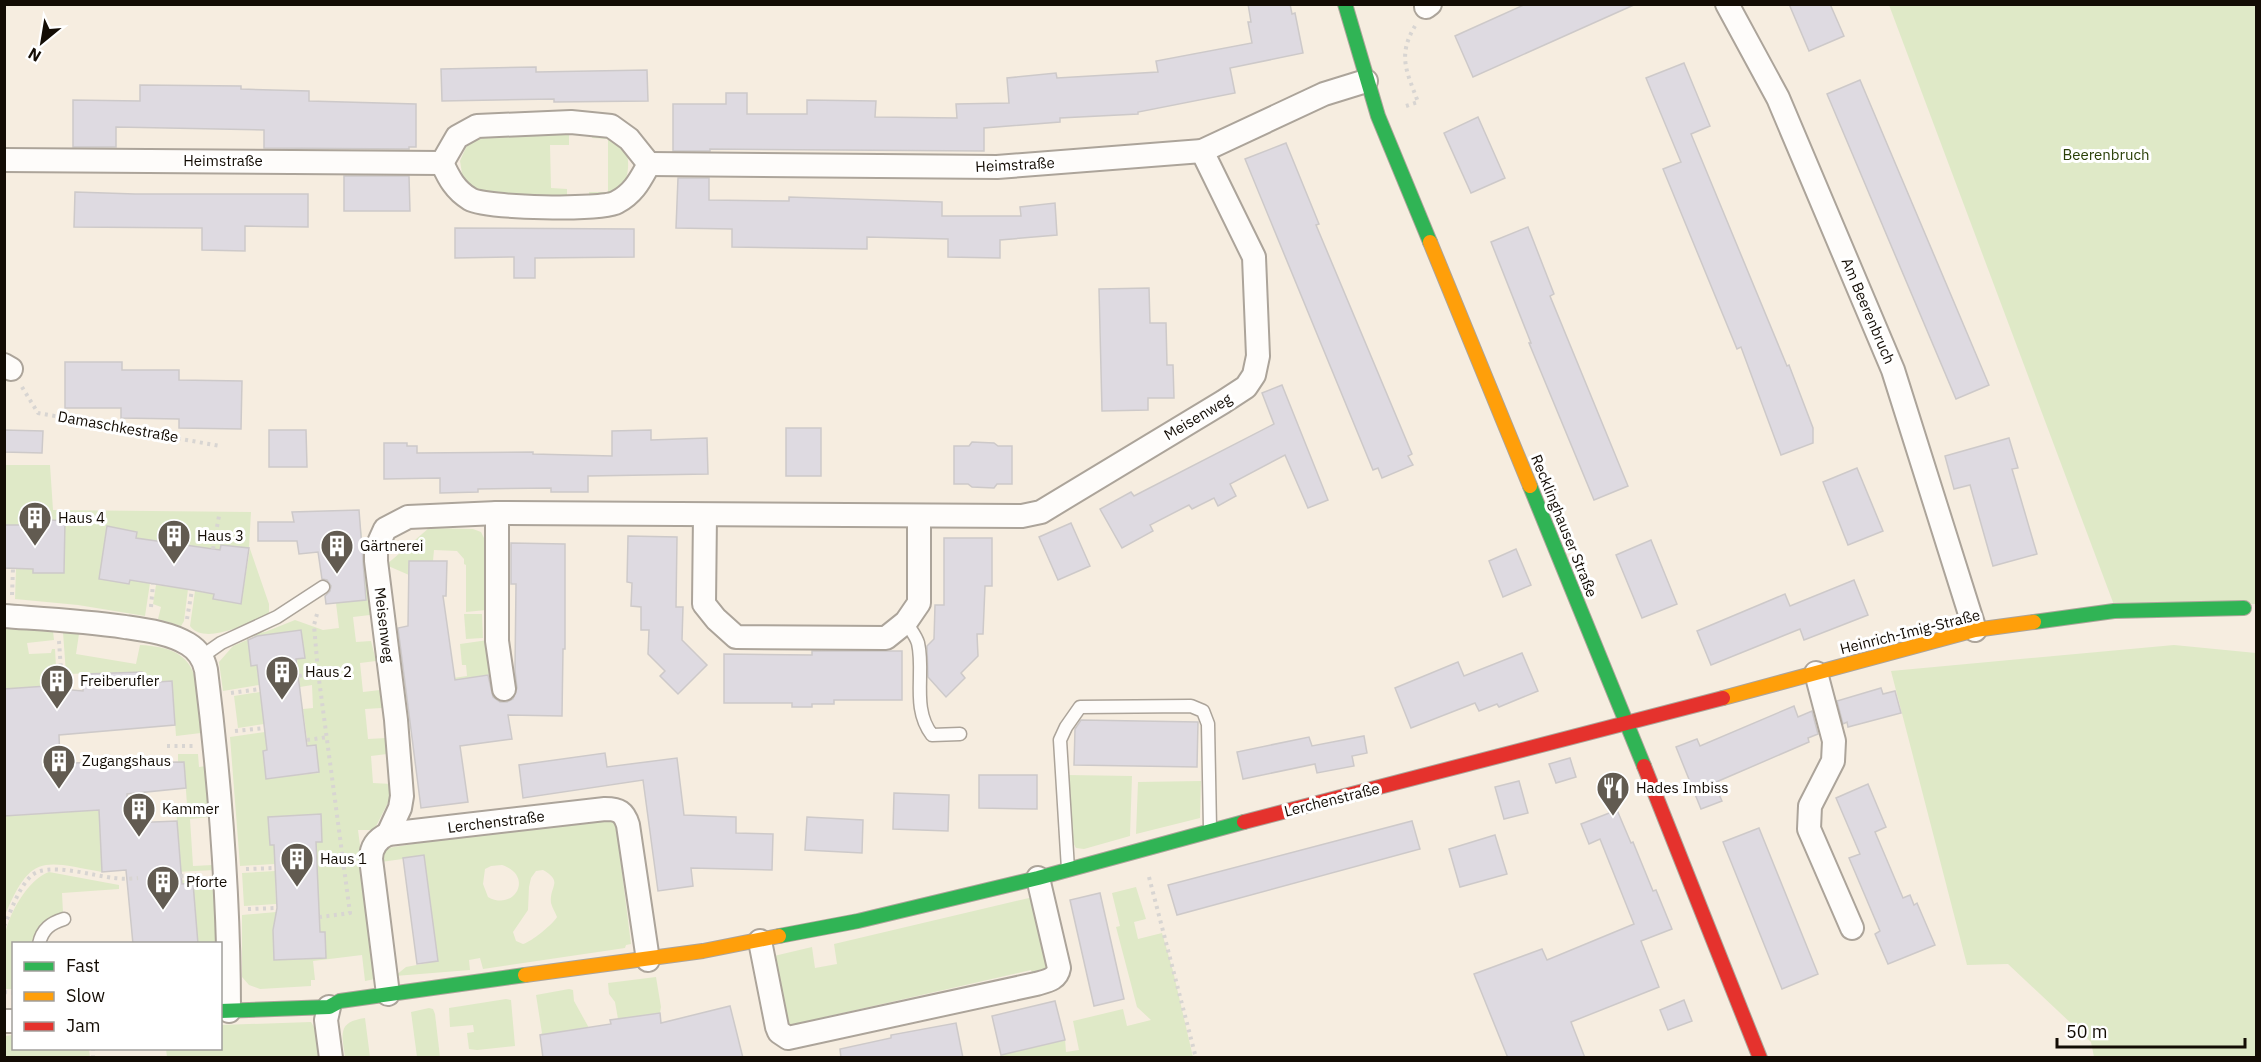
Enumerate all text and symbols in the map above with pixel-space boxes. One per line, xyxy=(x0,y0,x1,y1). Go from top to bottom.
north arrow xyxy=(12,12,72,72)
text: N xyxy=(24,43,45,67)
park label: Beerenbruch xyxy=(2062,145,2150,164)
street label: Heimstraße xyxy=(183,151,263,170)
street label: Heimstraße xyxy=(975,153,1055,176)
street label: Am Beerenbruch xyxy=(1838,255,1899,367)
street label: Meisenweg xyxy=(1160,389,1235,444)
street label: Damaschkestraße xyxy=(56,407,180,446)
street label: Recklinghauser Straße xyxy=(1527,452,1602,600)
building icon: Haus 4 xyxy=(17,500,53,547)
place label: Haus 4 xyxy=(58,508,105,527)
building icon: Haus 3 xyxy=(156,518,192,565)
place label: Haus 3 xyxy=(197,526,244,545)
building icon: Gärtnerei xyxy=(319,528,355,575)
place label: Gärtnerei xyxy=(360,536,423,555)
street label: Meisenweg xyxy=(370,586,399,664)
street label: Heinrich-Imig-Straße xyxy=(1838,605,1982,658)
building icon: Haus 2 xyxy=(264,654,300,701)
place label: Haus 2 xyxy=(305,662,352,681)
building icon: Freiberufler xyxy=(39,663,75,710)
place label: Freiberufler xyxy=(80,671,160,690)
building icon: Zugangshaus xyxy=(41,743,77,790)
place label: Zugangshaus xyxy=(82,751,171,770)
restaurant icon: Hades Imbiss xyxy=(1595,770,1631,817)
street label: Lerchenstraße xyxy=(1282,778,1382,821)
place label: Hades Imbiss xyxy=(1636,778,1728,797)
building icon: Kammer xyxy=(121,791,157,838)
place label: Kammer xyxy=(162,799,220,818)
street label: Lerchenstraße xyxy=(446,806,546,837)
building icon: Haus 1 xyxy=(279,841,315,888)
place label: Haus 1 xyxy=(320,849,367,868)
building icon: Pforte xyxy=(145,864,181,911)
place label: Pforte xyxy=(186,872,227,891)
legend xyxy=(12,942,222,1050)
text: Fast xyxy=(66,954,100,977)
text: Slow xyxy=(66,984,105,1007)
scale bar xyxy=(2057,1011,2244,1049)
text: Jam xyxy=(66,1014,101,1037)
text: 50 m xyxy=(2066,1020,2108,1043)

